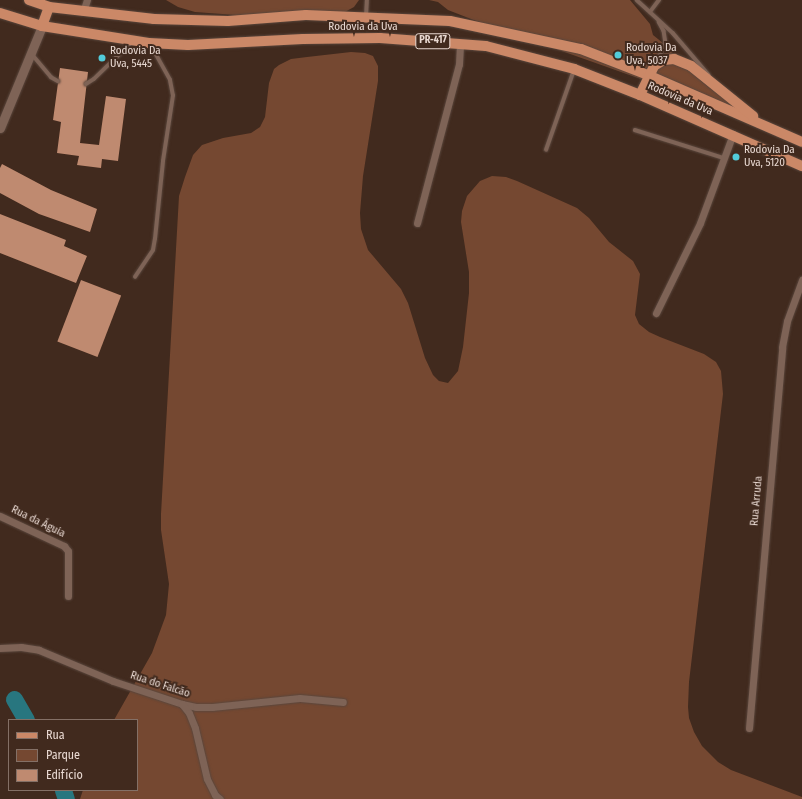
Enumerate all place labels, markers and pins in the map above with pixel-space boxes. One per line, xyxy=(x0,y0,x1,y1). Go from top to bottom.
place label: Rodovia Da Uva, 5037 xyxy=(626,42,677,68)
place label: Rodovia Da Uva, 5445 xyxy=(110,45,161,71)
marker: Rodovia Da Uva, 5037 xyxy=(613,50,623,60)
marker: Rodovia Da Uva, 5445 xyxy=(97,53,107,63)
place label: Rodovia Da Uva, 5120 xyxy=(744,144,795,170)
marker: Rodovia Da Uva, 5120 xyxy=(731,152,741,162)

